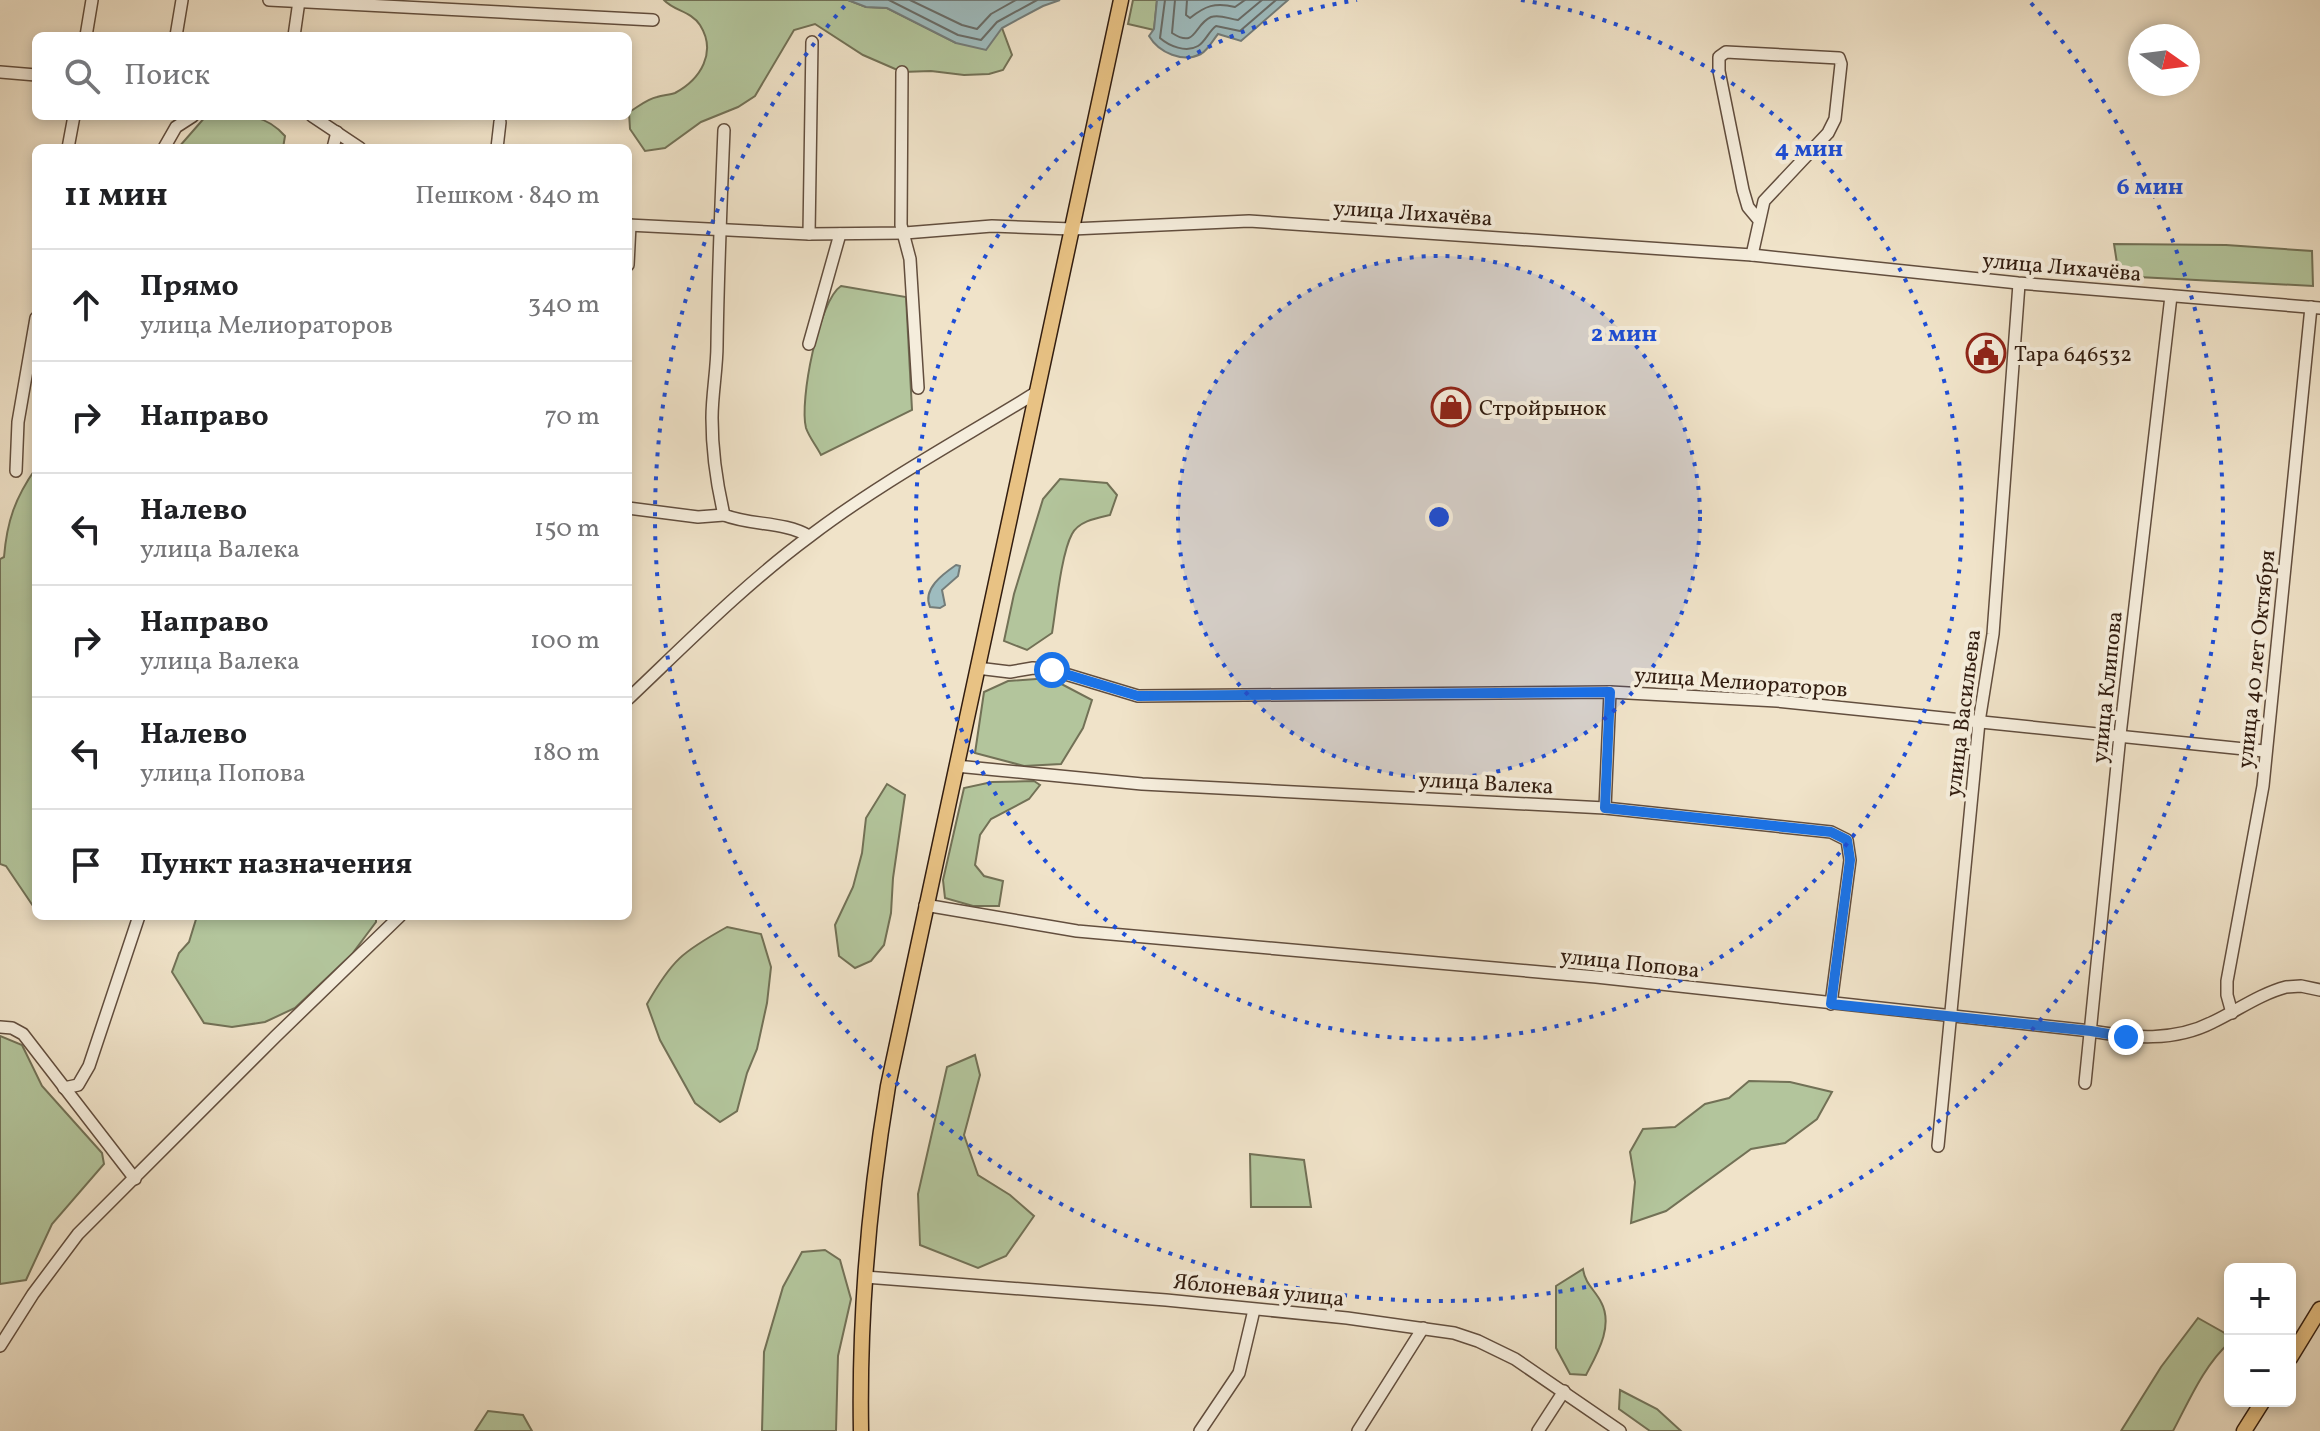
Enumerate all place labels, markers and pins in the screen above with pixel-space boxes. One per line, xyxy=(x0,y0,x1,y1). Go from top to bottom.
public building icon: Тара 646532 xyxy=(1965,332,2007,374)
place label: Тара 646532 xyxy=(2014,340,2132,371)
shop icon: Стройрынок xyxy=(1430,386,1472,428)
place label: Стройрынок xyxy=(1479,394,1607,425)
centre of rings xyxy=(1425,503,1453,531)

